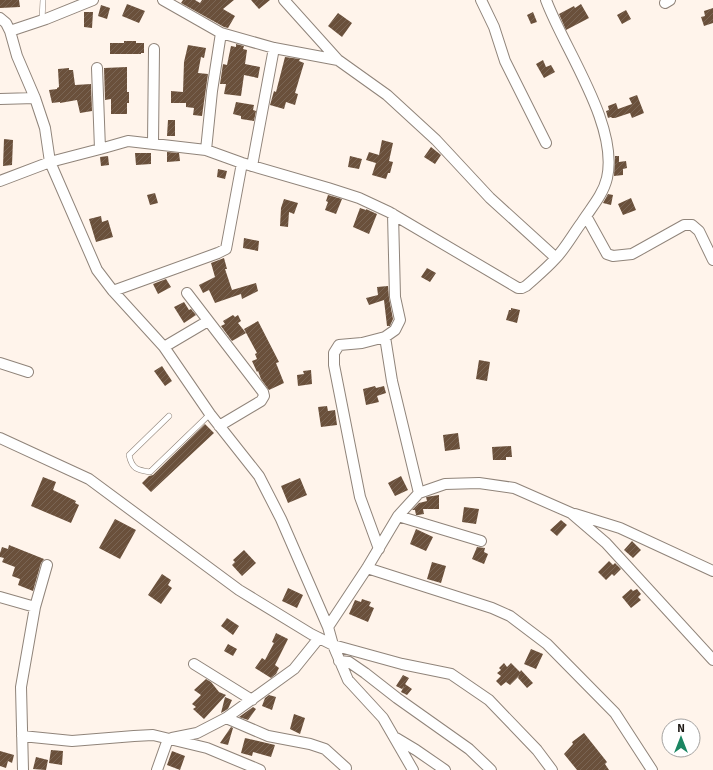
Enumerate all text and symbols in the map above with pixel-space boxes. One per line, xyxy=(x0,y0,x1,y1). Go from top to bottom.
north arrow xyxy=(661,718,701,758)
text: N xyxy=(677,722,685,735)

